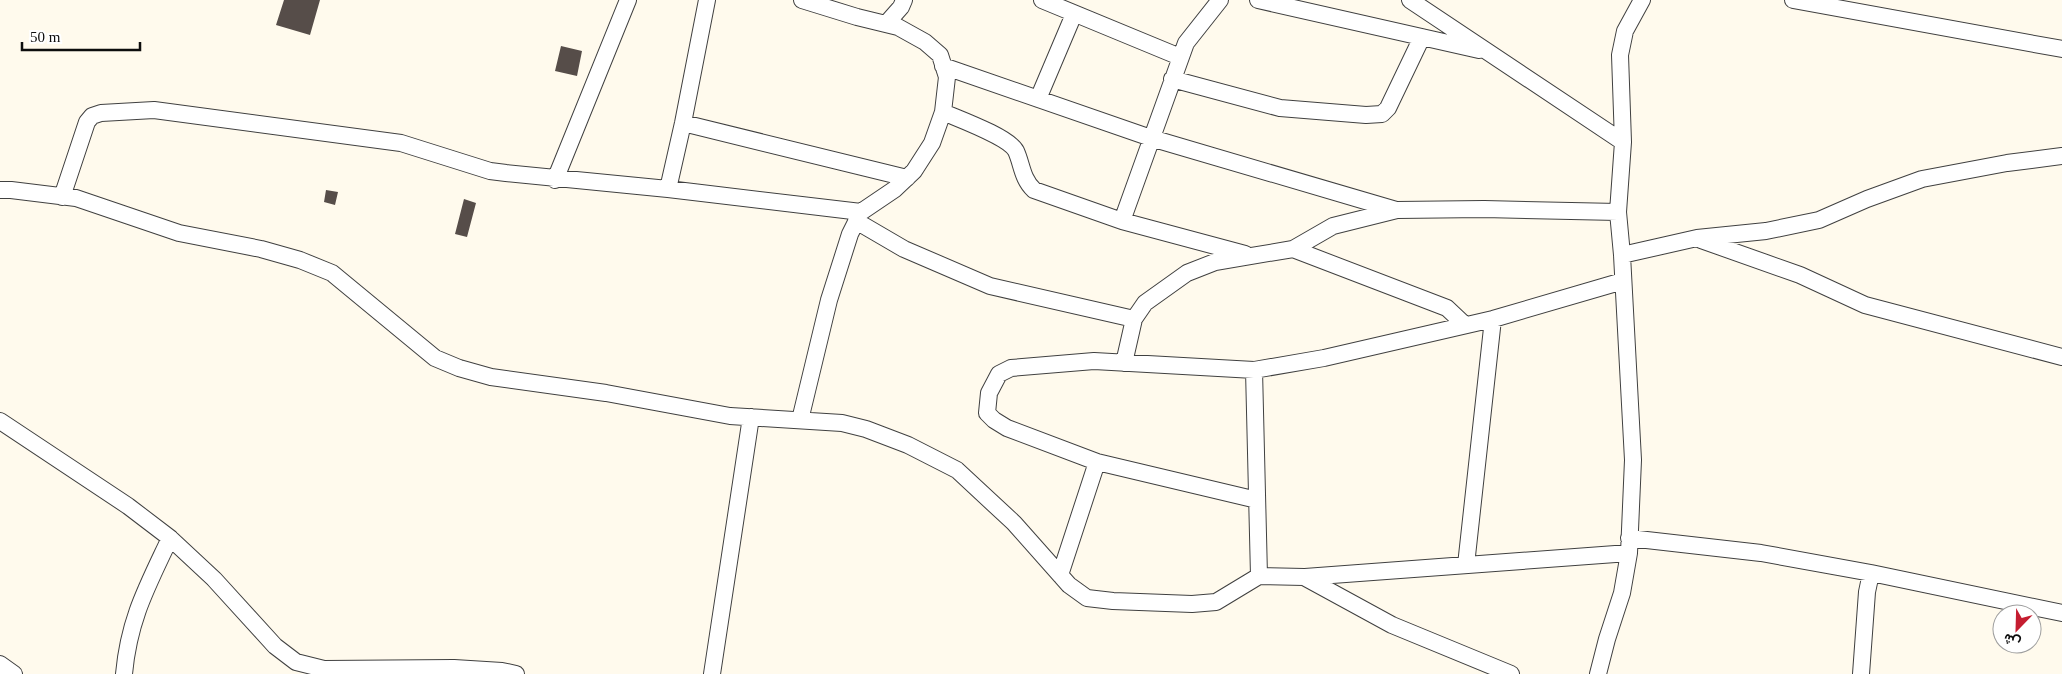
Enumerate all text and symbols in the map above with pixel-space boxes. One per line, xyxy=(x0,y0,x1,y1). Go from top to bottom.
scale bar xyxy=(22,20,140,52)
text: 50 m xyxy=(30,29,61,45)
north arrow xyxy=(1992,604,2042,654)
text: ش xyxy=(2001,629,2023,651)

